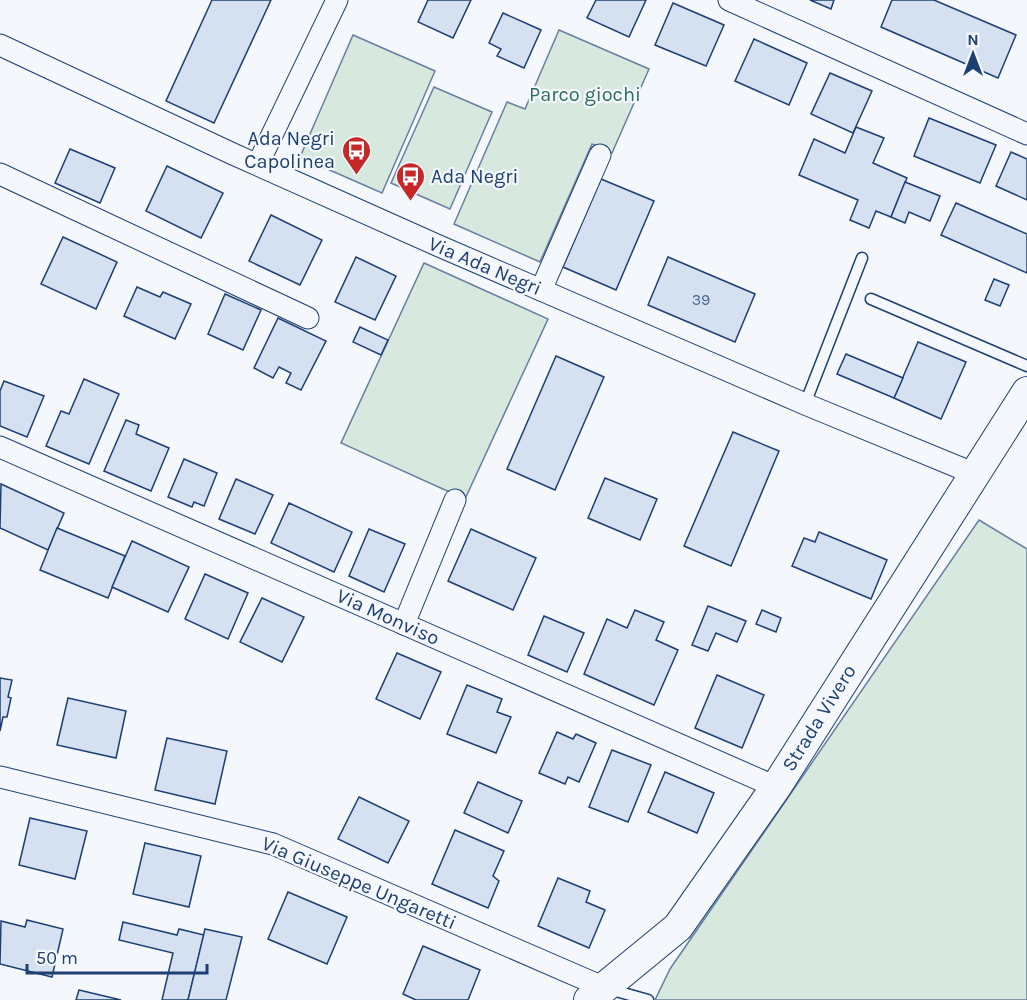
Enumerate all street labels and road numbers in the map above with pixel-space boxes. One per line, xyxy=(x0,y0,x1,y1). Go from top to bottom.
street label: Via Ada Negri xyxy=(425,232,545,300)
street label: Via Monviso xyxy=(333,584,443,650)
street label: Strada Vivero xyxy=(777,661,861,775)
street label: Via Giuseppe Ungaretti xyxy=(258,832,460,934)

